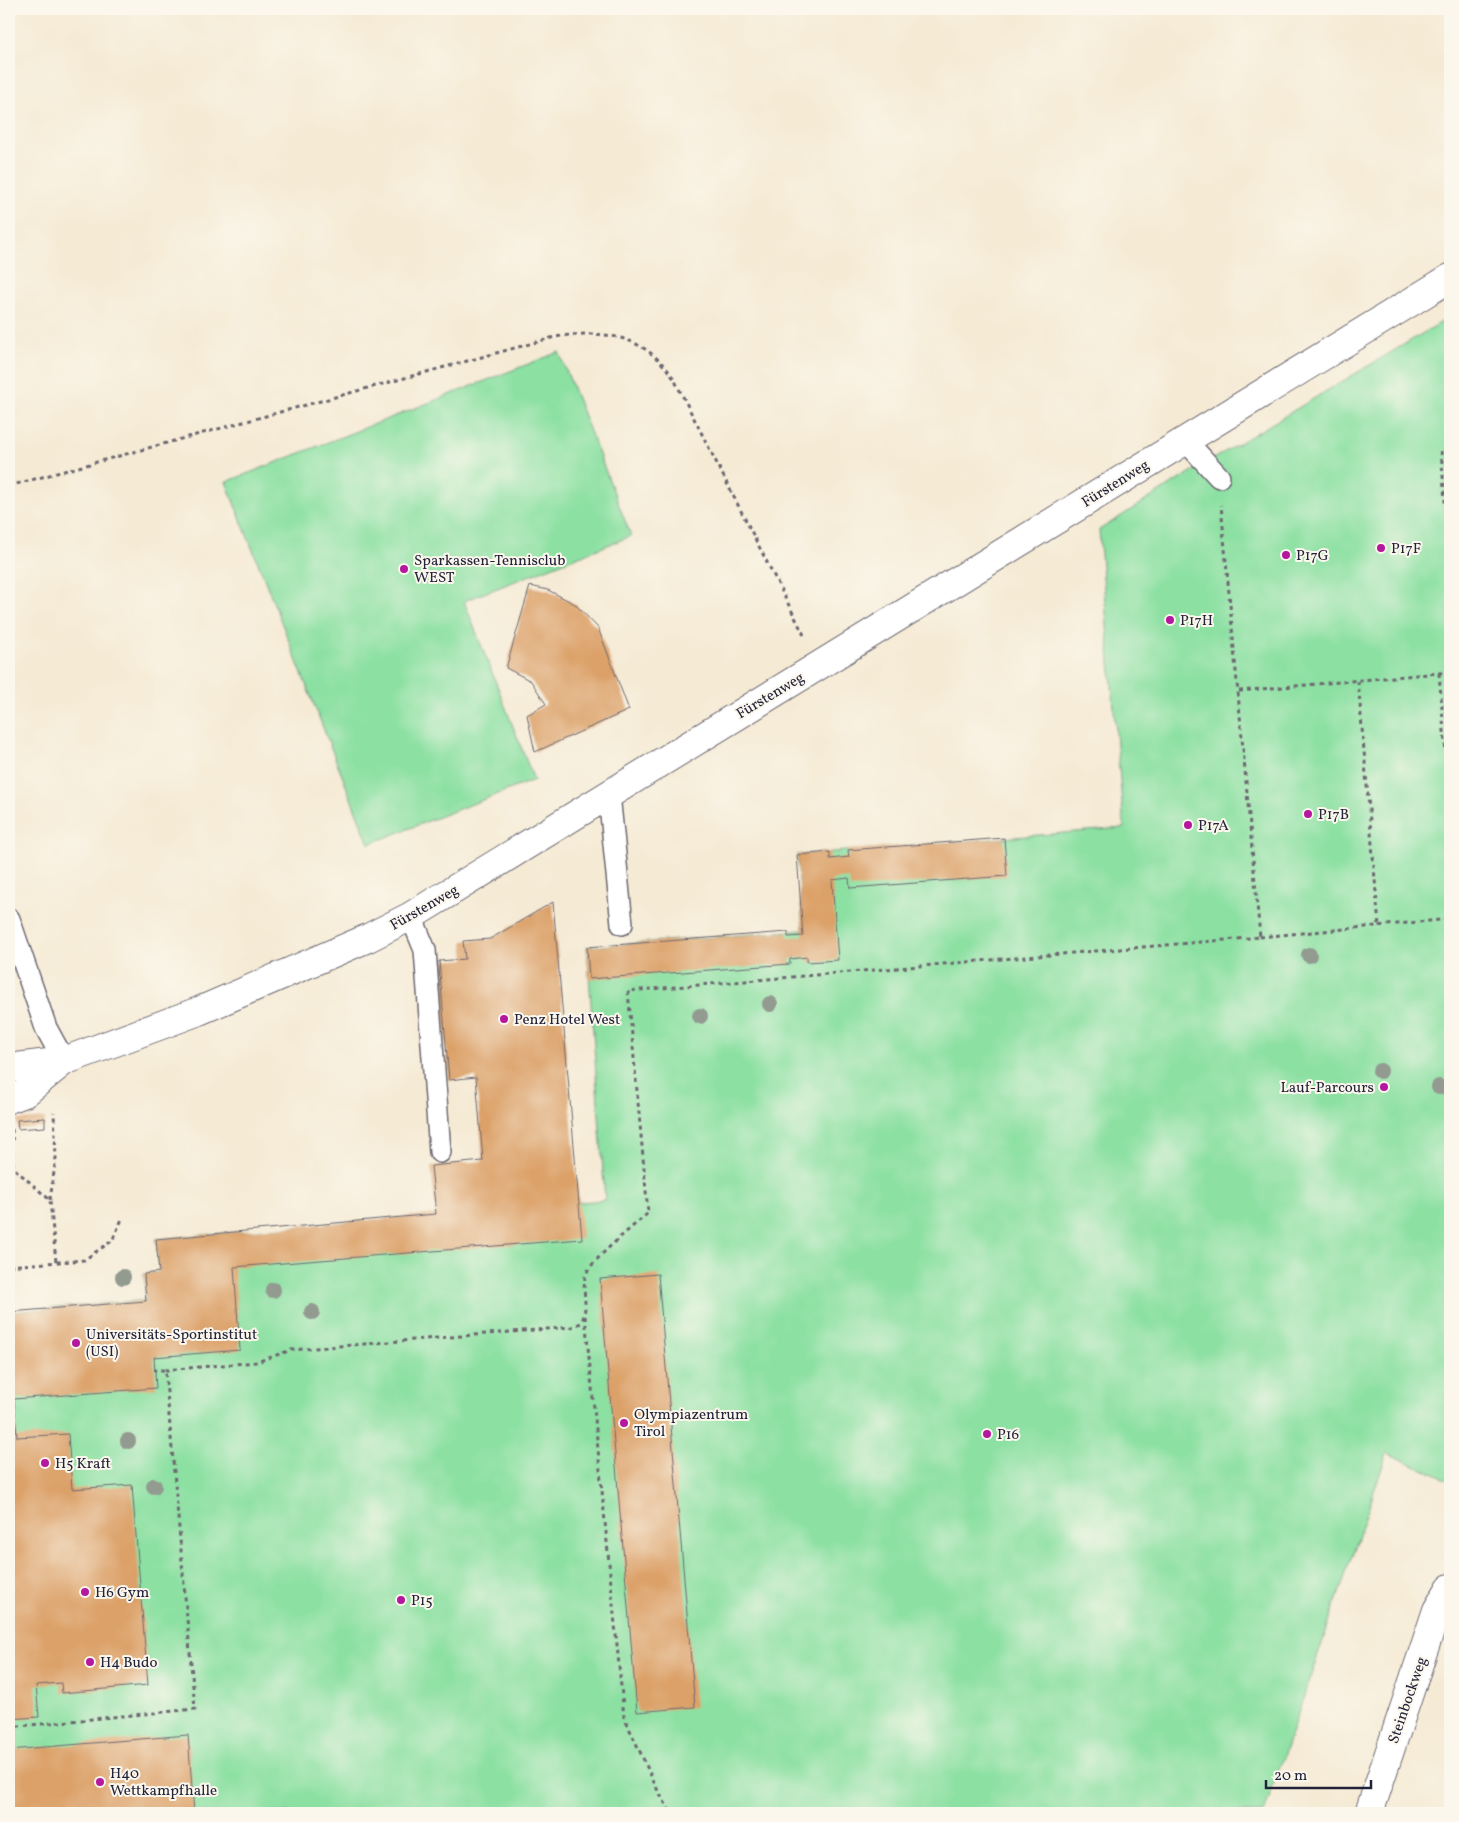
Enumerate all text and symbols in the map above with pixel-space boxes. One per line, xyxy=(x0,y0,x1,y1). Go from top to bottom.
street label: Fürstenweg xyxy=(1078,455,1154,513)
place label: P17F xyxy=(1391,539,1421,560)
marker: P17F xyxy=(1375,542,1387,554)
place label: P17G xyxy=(1296,546,1329,567)
marker: P17G xyxy=(1280,549,1292,561)
place label: Sparkassen-Tennisclub WEST xyxy=(414,551,565,589)
marker: Sparkassen-Tennisclub WEST xyxy=(398,563,410,575)
place label: P17H xyxy=(1180,611,1213,632)
marker: P17H xyxy=(1164,614,1176,626)
street label: Fürstenweg xyxy=(733,668,809,725)
place label: P17B xyxy=(1318,805,1349,826)
marker: P17B xyxy=(1302,808,1314,820)
place label: P17A xyxy=(1198,816,1229,837)
marker: P17A xyxy=(1182,819,1194,831)
street label: Fürstenweg xyxy=(387,880,463,936)
place label: Penz Hotel West xyxy=(514,1010,620,1031)
marker: Penz Hotel West xyxy=(498,1013,510,1025)
place label: Lauf-Parcours xyxy=(1280,1078,1374,1099)
marker: Lauf-Parcours xyxy=(1378,1081,1390,1093)
place label: Universitäts-Sportinstitut (USI) xyxy=(86,1325,257,1363)
marker: Universitäts-Sportinstitut (USI) xyxy=(70,1337,82,1349)
place label: Olympiazentrum Tirol xyxy=(634,1405,748,1443)
marker: Olympiazentrum Tirol xyxy=(618,1417,630,1429)
place label: P16 xyxy=(997,1425,1019,1446)
marker: P16 xyxy=(981,1428,993,1440)
place label: H5 Kraft xyxy=(55,1454,111,1475)
marker: H5 Kraft xyxy=(39,1457,51,1469)
place label: H6 Gym xyxy=(95,1583,149,1604)
marker: H6 Gym xyxy=(79,1586,91,1598)
place label: P15 xyxy=(411,1591,433,1612)
marker: P15 xyxy=(395,1594,407,1606)
place label: H4 Budo xyxy=(100,1653,158,1674)
street label: Steinbockweg xyxy=(1384,1654,1433,1747)
marker: H4 Budo xyxy=(84,1656,96,1668)
scale bar xyxy=(1266,1757,1372,1789)
place label: H40 Wettkampfhalle xyxy=(110,1764,217,1802)
text: 20 m xyxy=(1274,1766,1307,1787)
marker: H40 Wettkampfhalle xyxy=(94,1776,106,1788)

